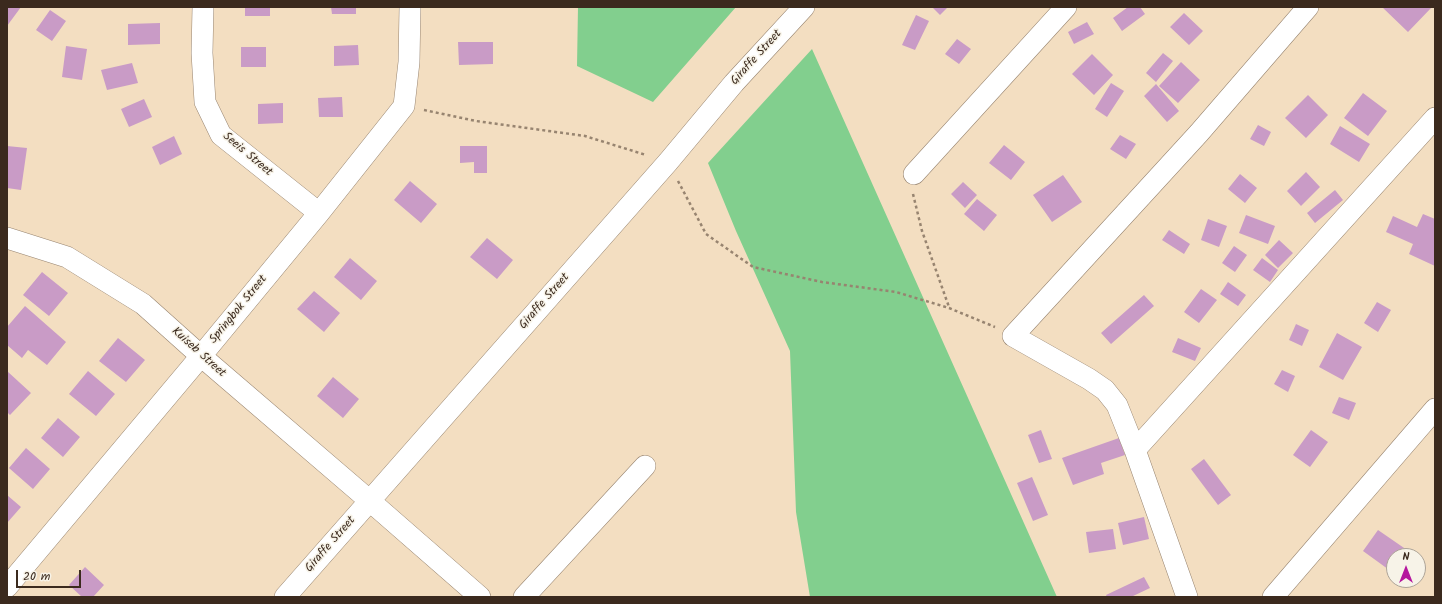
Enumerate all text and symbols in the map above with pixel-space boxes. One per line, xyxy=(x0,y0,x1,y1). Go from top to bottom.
street label: Giraffe Street xyxy=(728,27,786,89)
street label: Seeis Street xyxy=(219,130,275,180)
street label: Giraffe Street xyxy=(517,271,573,333)
street label: Springbok Street xyxy=(207,273,271,347)
street label: Kuiseb Street xyxy=(168,325,228,381)
street label: Giraffe Street xyxy=(303,514,359,576)
north arrow xyxy=(1386,548,1426,588)
text: N xyxy=(1403,548,1409,566)
scale bar xyxy=(18,562,83,588)
text: 20 m xyxy=(23,567,50,586)

